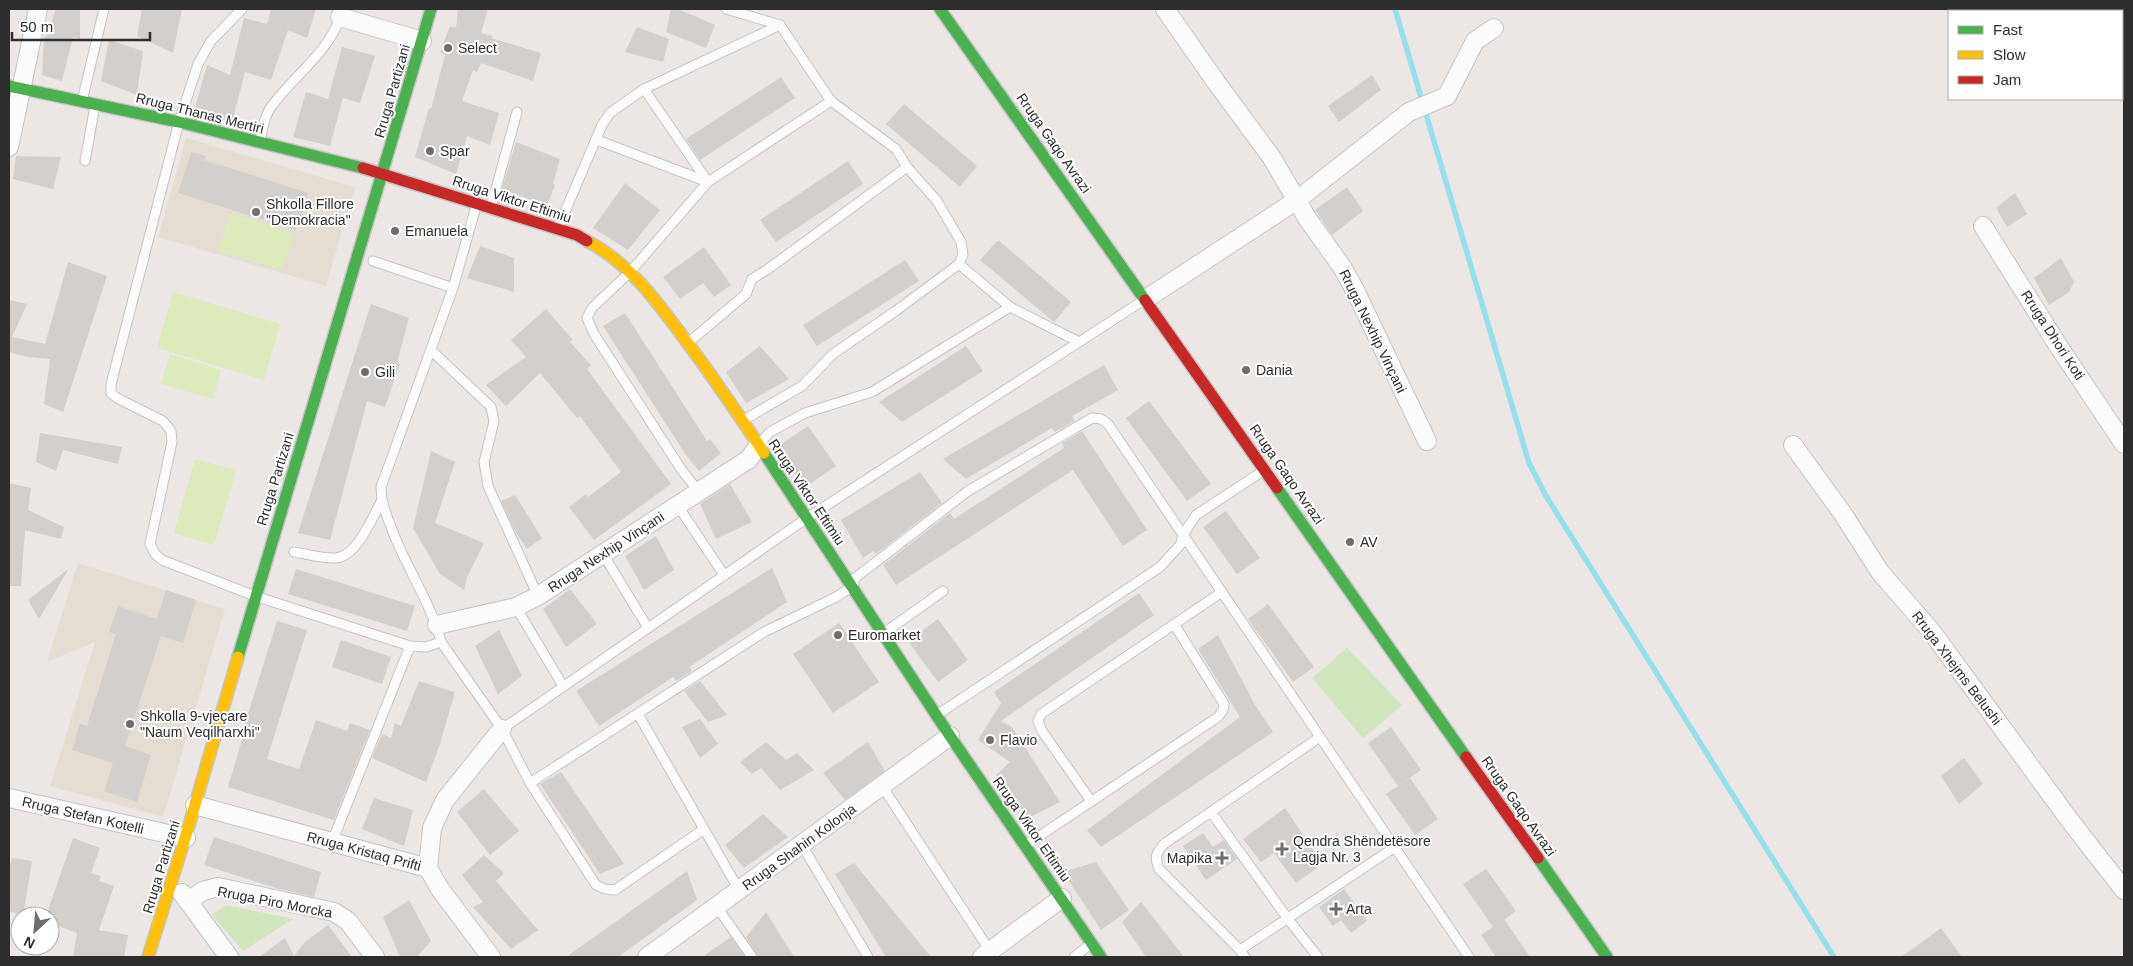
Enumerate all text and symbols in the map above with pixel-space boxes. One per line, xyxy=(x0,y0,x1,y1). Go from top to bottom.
scale bar xyxy=(12,10,150,42)
legend xyxy=(1948,10,2123,100)
text: 50 m xyxy=(20,18,53,35)
text: Fast xyxy=(1993,21,2023,38)
place label: Select xyxy=(458,40,497,56)
street label: Rruga Partizani xyxy=(371,42,413,140)
marker: Select xyxy=(442,42,454,54)
text: Slow xyxy=(1993,46,2026,63)
text: Jam xyxy=(1993,71,2021,88)
street label: Rruga Thanas Mertiri xyxy=(134,89,266,137)
street label: Rruga Gaqo Avrazi xyxy=(1014,90,1094,196)
place label: Spar xyxy=(440,143,470,159)
marker: Spar xyxy=(424,145,436,157)
street label: Rruga Viktor Eftimiu xyxy=(450,172,574,226)
place label: Shkolla Fillore "Demokracia" xyxy=(266,196,354,228)
marker: Shkolla Fillore "Demokracia" xyxy=(250,206,262,218)
place label: Emanuela xyxy=(405,223,468,239)
marker: Emanuela xyxy=(389,225,401,237)
street label: Rruga Nexhip Vinçani xyxy=(1336,267,1410,395)
street label: Rruga Dhori Koti xyxy=(2018,287,2088,383)
place label: Dania xyxy=(1256,362,1293,378)
place label: Gili xyxy=(375,364,395,380)
marker: Dania xyxy=(1240,364,1252,376)
marker: Gili xyxy=(359,366,371,378)
street label: Rruga Gaqo Avrazi xyxy=(1247,421,1327,527)
street label: Rruga Partizani xyxy=(253,431,297,527)
street label: Rruga Viktor Eftimiu xyxy=(766,436,848,548)
street label: Rruga Nexhip Vinçani xyxy=(545,508,667,596)
place label: AV xyxy=(1360,534,1378,550)
marker: AV xyxy=(1344,536,1356,548)
street label: Rruga Xhejms Belushi xyxy=(1909,608,2005,728)
place label: Euromarket xyxy=(848,627,920,643)
marker: Euromarket xyxy=(832,629,844,641)
place label: Shkolla 9-vjeçare "Naum Veqilharxhi" xyxy=(140,708,260,740)
marker: Shkolla 9-vjeçare "Naum Veqilharxhi" xyxy=(124,718,136,730)
place label: Flavio xyxy=(1000,732,1038,748)
marker: Flavio xyxy=(984,734,996,746)
street label: Rruga Gaqo Avrazi xyxy=(1479,753,1559,859)
street label: Rruga Viktor Eftimiu xyxy=(990,774,1074,884)
street label: Rruga Stefan Kotelli xyxy=(21,793,145,837)
street label: Rruga Shahin Kolonja xyxy=(739,800,859,894)
street label: Rruga Partizani xyxy=(139,819,183,915)
street label: Rruga Kristaq Prifti xyxy=(305,828,423,874)
place label: Qendra Shëndetësore Lagja Nr. 3 xyxy=(1293,833,1431,865)
marker: Qendra Shëndetësore Lagja Nr. 3 xyxy=(1275,842,1289,856)
place label: Mapika xyxy=(1167,850,1212,866)
marker: Mapika xyxy=(1216,852,1228,864)
street label: Rruga Piro Morcka xyxy=(216,883,334,921)
place label: Arta xyxy=(1346,901,1372,917)
marker: Arta xyxy=(1330,903,1342,915)
north arrow xyxy=(10,906,60,956)
text: N xyxy=(21,933,37,952)

